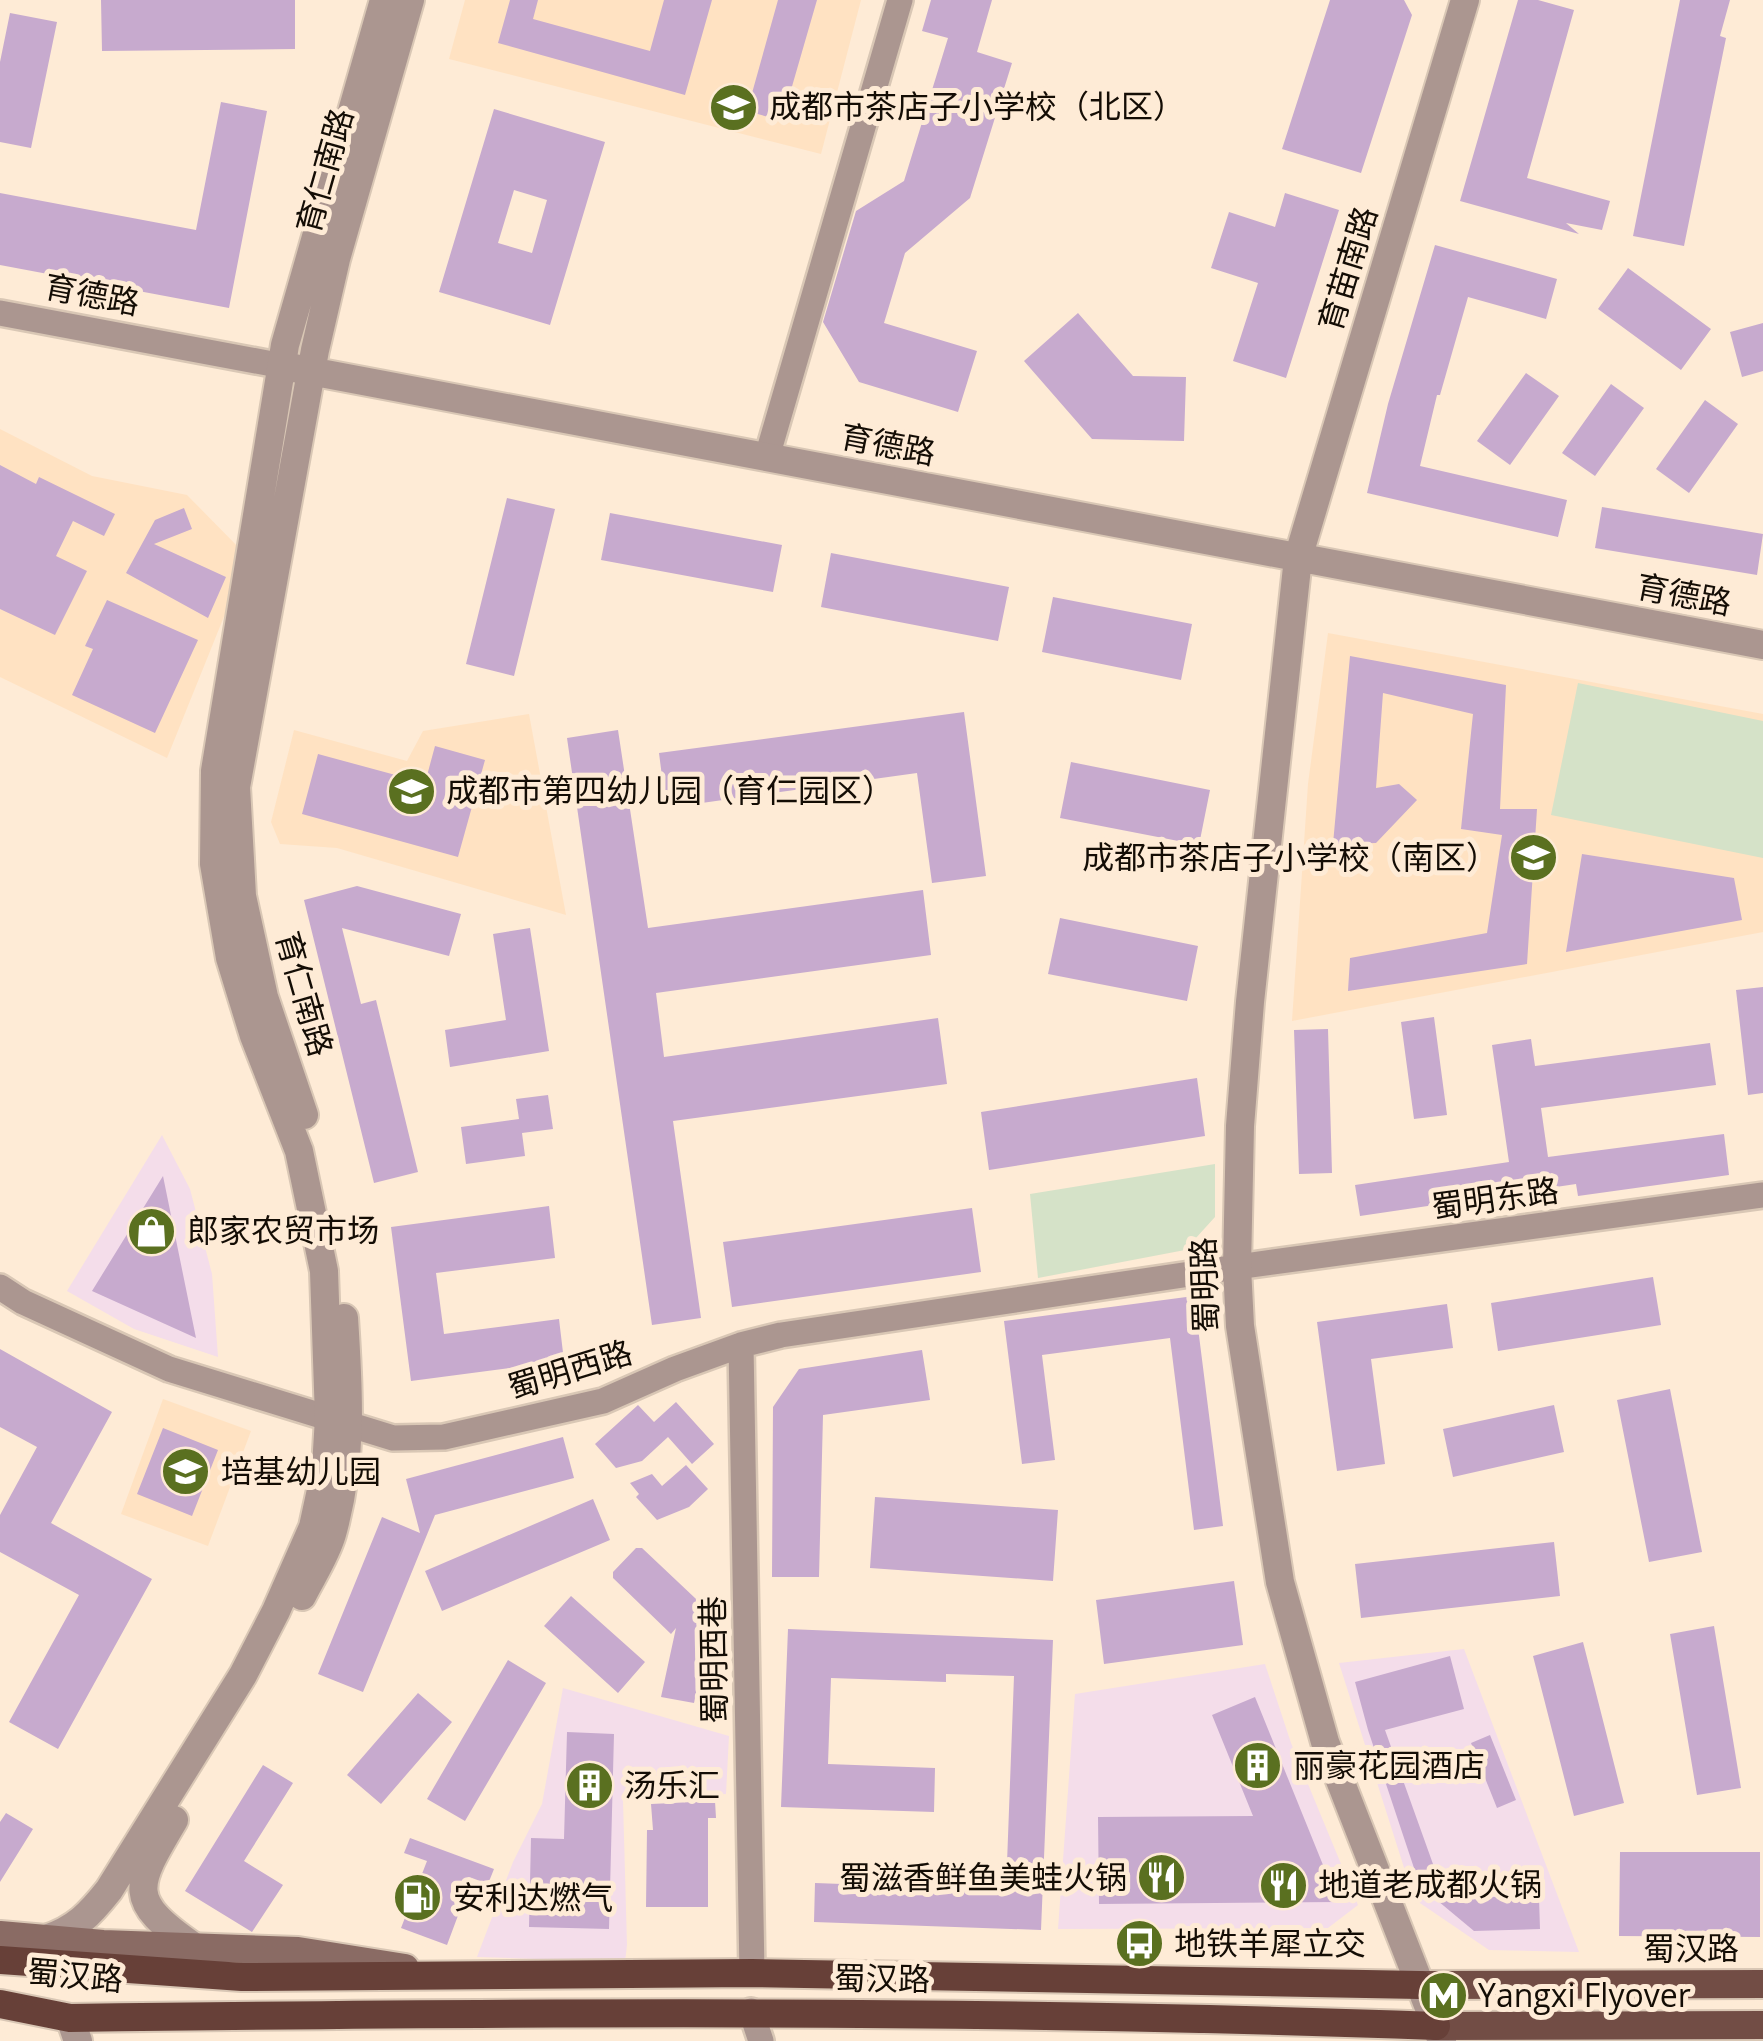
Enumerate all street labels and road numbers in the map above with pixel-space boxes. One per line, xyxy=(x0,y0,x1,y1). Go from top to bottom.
street label: 育仁南路 xyxy=(285,103,362,238)
street label: 育苗南路 xyxy=(1307,201,1386,336)
street label: 育德路 xyxy=(41,263,144,324)
street label: 育德路 xyxy=(837,413,940,474)
street label: 育德路 xyxy=(1633,563,1736,624)
street label: 育仁南路 xyxy=(267,926,344,1061)
street label: 蜀明东路 xyxy=(1428,1167,1561,1228)
street label: 蜀明路 xyxy=(1180,1236,1227,1334)
street label: 蜀明西路 xyxy=(502,1329,637,1408)
street label: 蜀明西巷 xyxy=(690,1596,735,1724)
street label: 蜀汉路 xyxy=(1643,1926,1739,1969)
street label: 蜀汉路 xyxy=(25,1949,125,2000)
street label: 蜀汉路 xyxy=(834,1955,930,2000)

